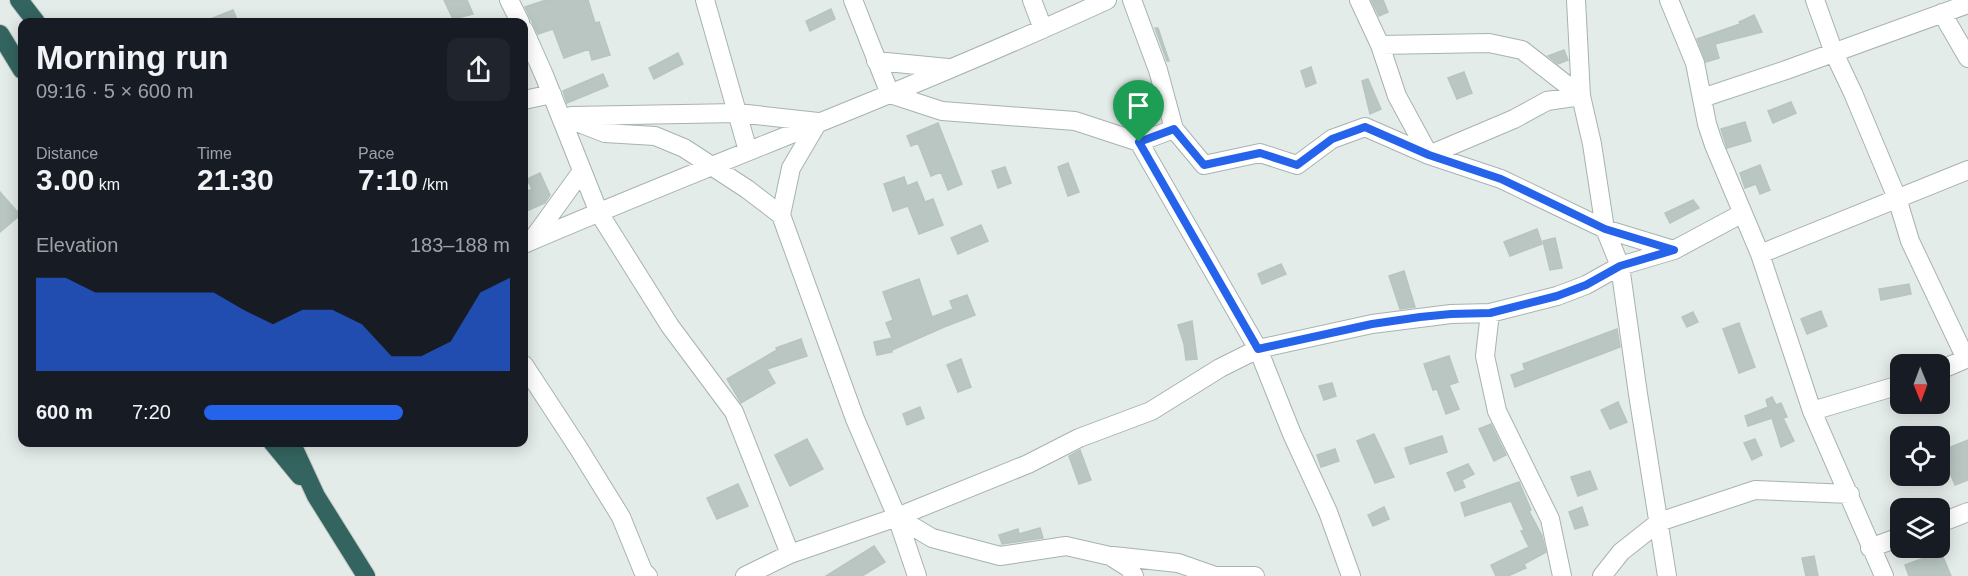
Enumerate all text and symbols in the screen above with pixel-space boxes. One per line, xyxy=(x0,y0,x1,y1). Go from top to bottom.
button: share xyxy=(447,38,510,101)
text: Morning run xyxy=(36,39,228,76)
text: 09:16 · 5 × 600 m xyxy=(36,80,193,102)
pin xyxy=(1113,80,1164,142)
icon: arrive xyxy=(1122,89,1155,122)
text: Distance xyxy=(36,145,98,162)
text: Time xyxy=(197,145,232,162)
text: Pace xyxy=(358,145,394,162)
text: 3.00 xyxy=(36,163,94,196)
text: 21:30 xyxy=(197,163,274,196)
text: 7:10 xyxy=(358,163,418,196)
text: km xyxy=(94,176,120,193)
text: /km xyxy=(418,176,448,193)
text: Elevation xyxy=(36,234,118,256)
text: 183–188 m xyxy=(410,234,510,256)
north arrow xyxy=(1890,354,1950,414)
map controls xyxy=(1890,354,1950,558)
text: 600 m xyxy=(36,401,93,423)
text: 7:20 xyxy=(132,401,171,423)
button: locate xyxy=(1890,426,1950,486)
button: layers xyxy=(1890,498,1950,558)

